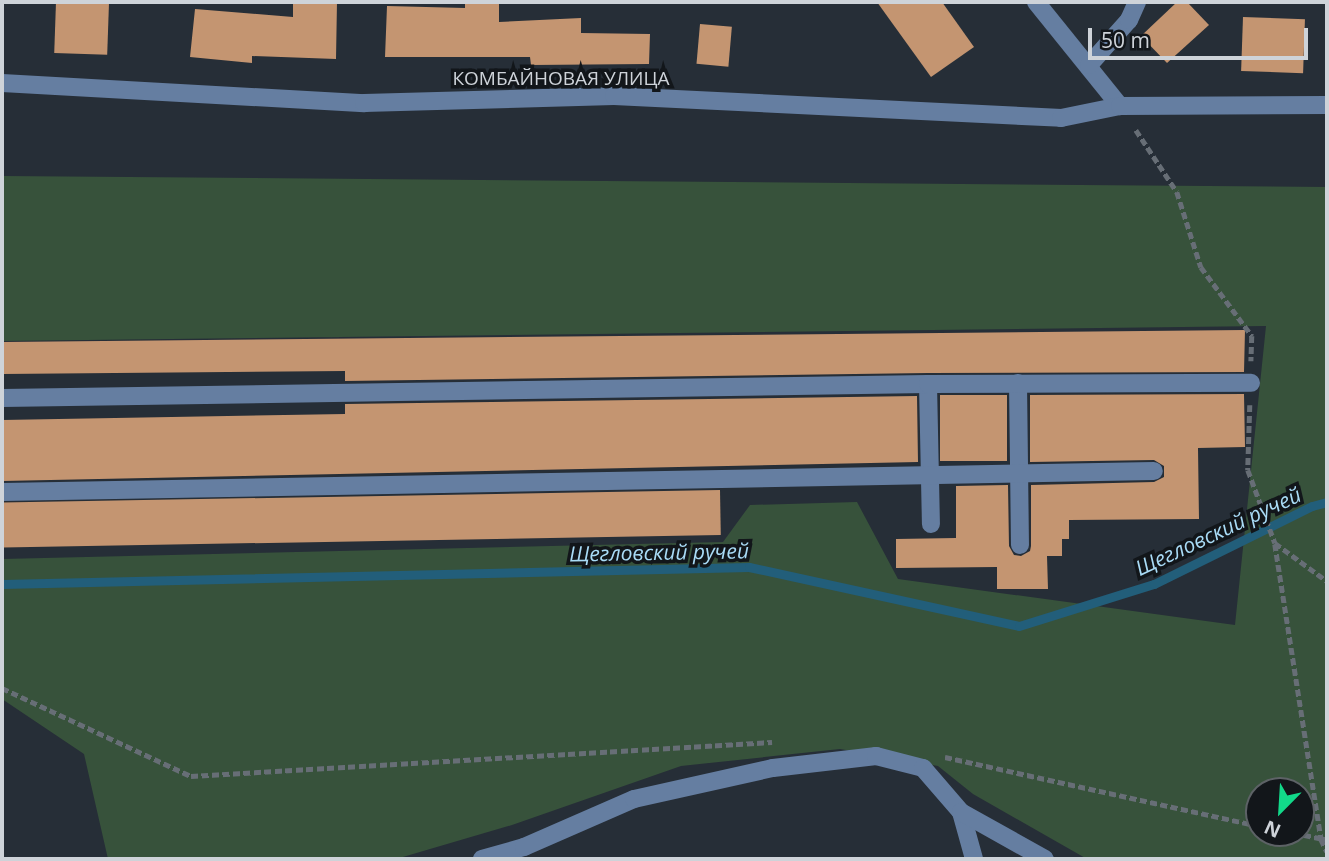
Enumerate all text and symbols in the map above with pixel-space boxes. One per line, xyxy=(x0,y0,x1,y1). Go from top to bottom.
scale bar xyxy=(1091,14,1312,58)
text: 50 m xyxy=(1101,26,1150,54)
street label: КОМБАЙНОВАЯ УЛИЦА xyxy=(452,68,670,90)
water label: Щегловский ручей xyxy=(1131,482,1305,580)
water label: Щегловский ручей xyxy=(569,538,749,566)
north arrow xyxy=(1245,777,1315,847)
text: N xyxy=(1260,814,1285,844)

